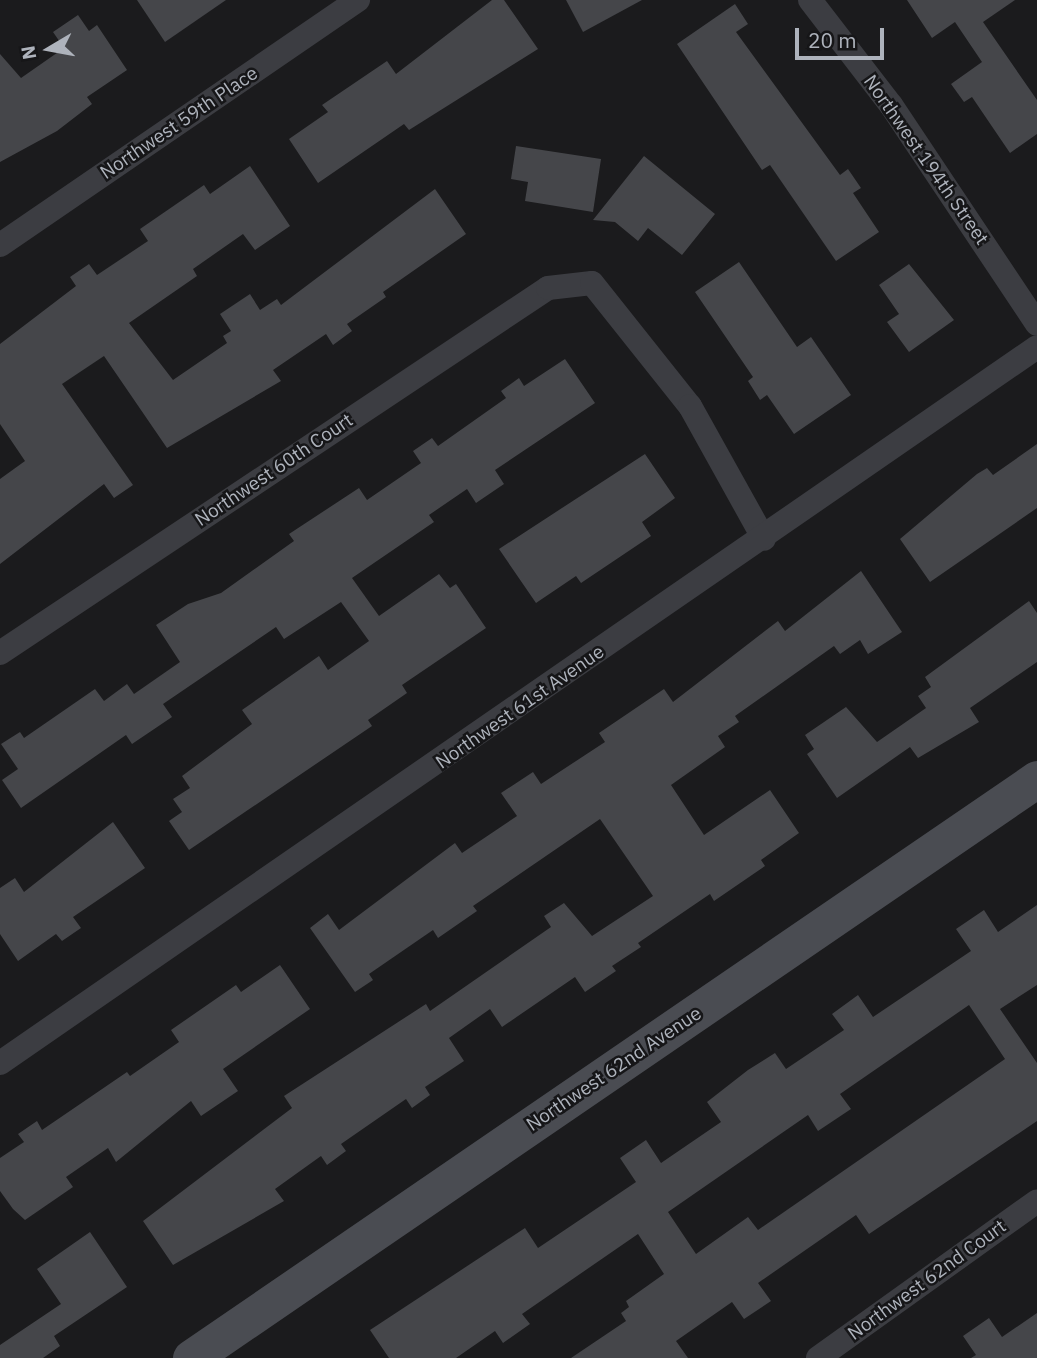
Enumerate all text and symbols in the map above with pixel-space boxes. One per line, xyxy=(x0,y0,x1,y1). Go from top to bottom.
north arrow xyxy=(14,14,84,84)
scale bar xyxy=(799,14,888,58)
text: 20 m xyxy=(808,26,857,54)
text: N xyxy=(15,44,41,62)
street label: Northwest 59th Place xyxy=(96,62,262,184)
street label: Northwest 194th Street xyxy=(859,71,993,249)
street label: Northwest 60th Court xyxy=(191,409,357,531)
street label: Northwest 61st Avenue xyxy=(431,640,609,774)
street label: Northwest 62nd Avenue xyxy=(522,1002,706,1136)
street label: Northwest 62nd Court xyxy=(844,1215,1010,1345)

